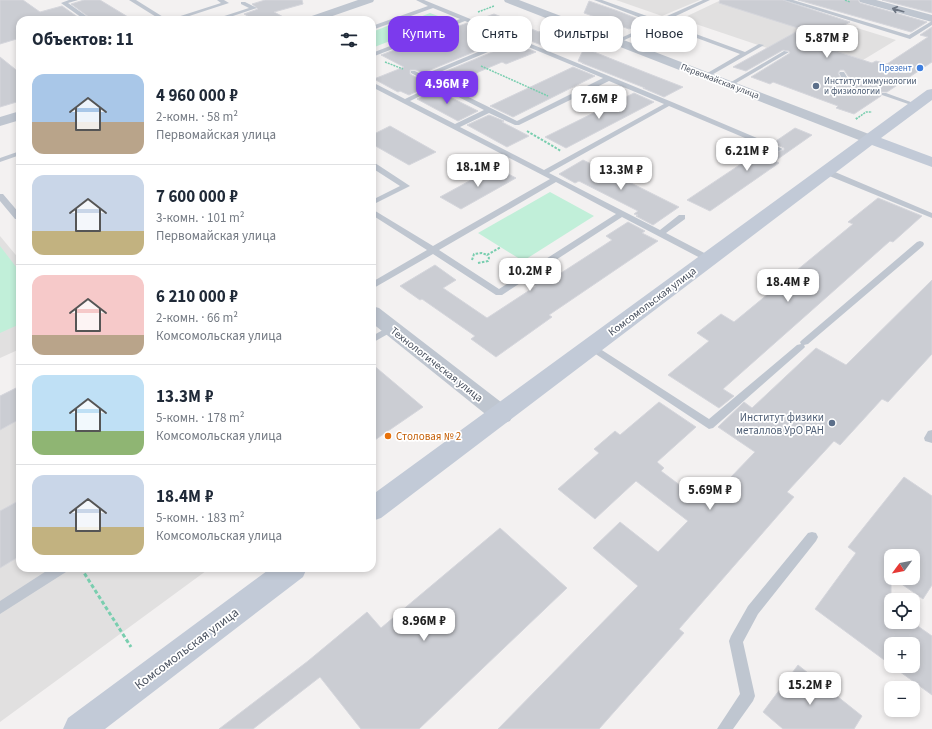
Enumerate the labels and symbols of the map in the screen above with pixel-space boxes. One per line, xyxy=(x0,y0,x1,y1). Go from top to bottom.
one-way arrow xyxy=(892,6,905,13)
pin: 5.87M ₽ xyxy=(790,25,864,59)
street label: Первомайская улица xyxy=(679,61,761,102)
place label: Презент xyxy=(879,62,912,75)
marker: Презент xyxy=(915,63,925,73)
pin: 4.96M ₽ xyxy=(410,71,484,105)
place label: Институт иммунологии и физиологии xyxy=(824,75,917,98)
marker: Институт иммунологии и физиологии xyxy=(811,81,821,91)
pin: 7.6M ₽ xyxy=(566,86,632,120)
pin: 6.21M ₽ xyxy=(710,138,784,172)
pin: 18.1M ₽ xyxy=(441,154,515,188)
pin: 13.3M ₽ xyxy=(584,157,658,191)
pin: 10.2M ₽ xyxy=(493,258,567,292)
street label: Комсомольская улица xyxy=(605,263,699,340)
pin: 18.4M ₽ xyxy=(751,269,825,303)
street label: Технологическая улица xyxy=(387,323,486,405)
place label: Институт физики металлов УрО РАН xyxy=(736,410,824,438)
marker: Институт физики металлов УрО РАН xyxy=(827,418,837,428)
place label: Столовая № 2 xyxy=(396,429,461,444)
marker: Столовая № 2 xyxy=(383,431,393,441)
pin: 5.69M ₽ xyxy=(673,477,747,511)
north arrow xyxy=(884,549,920,585)
street label: Комсомольская улица xyxy=(131,604,242,694)
pin: 8.96M ₽ xyxy=(387,608,461,642)
pin: 15.2M ₽ xyxy=(773,672,847,706)

